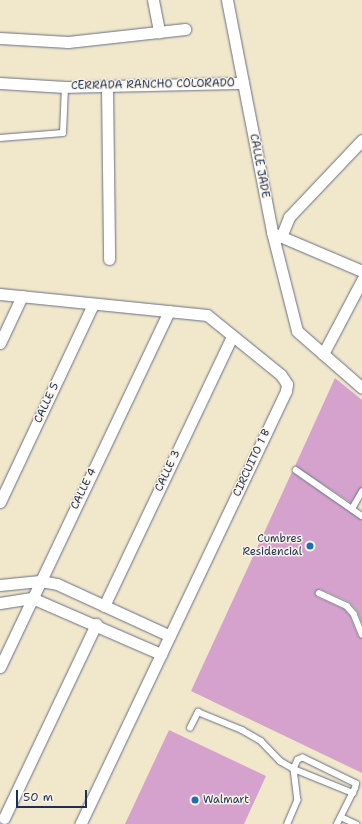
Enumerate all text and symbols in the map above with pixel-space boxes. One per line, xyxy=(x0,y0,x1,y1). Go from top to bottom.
street label: CERRADA RANCHO COLORADO xyxy=(71,77,235,93)
street label: CALLE JADE xyxy=(246,133,272,199)
street label: CALLE 5 xyxy=(32,381,62,425)
street label: CIRCUITO 1 B xyxy=(231,427,273,499)
street label: CALLE 3 xyxy=(153,448,183,494)
street label: CALLE 4 xyxy=(68,466,100,512)
place label: Cumbres Residencial xyxy=(242,533,302,559)
marker: Cumbres Residencial xyxy=(305,541,315,551)
scale bar xyxy=(18,782,89,808)
text: 50 m xyxy=(23,789,53,805)
place label: Walmart xyxy=(203,793,249,807)
marker: Walmart xyxy=(190,795,200,805)

